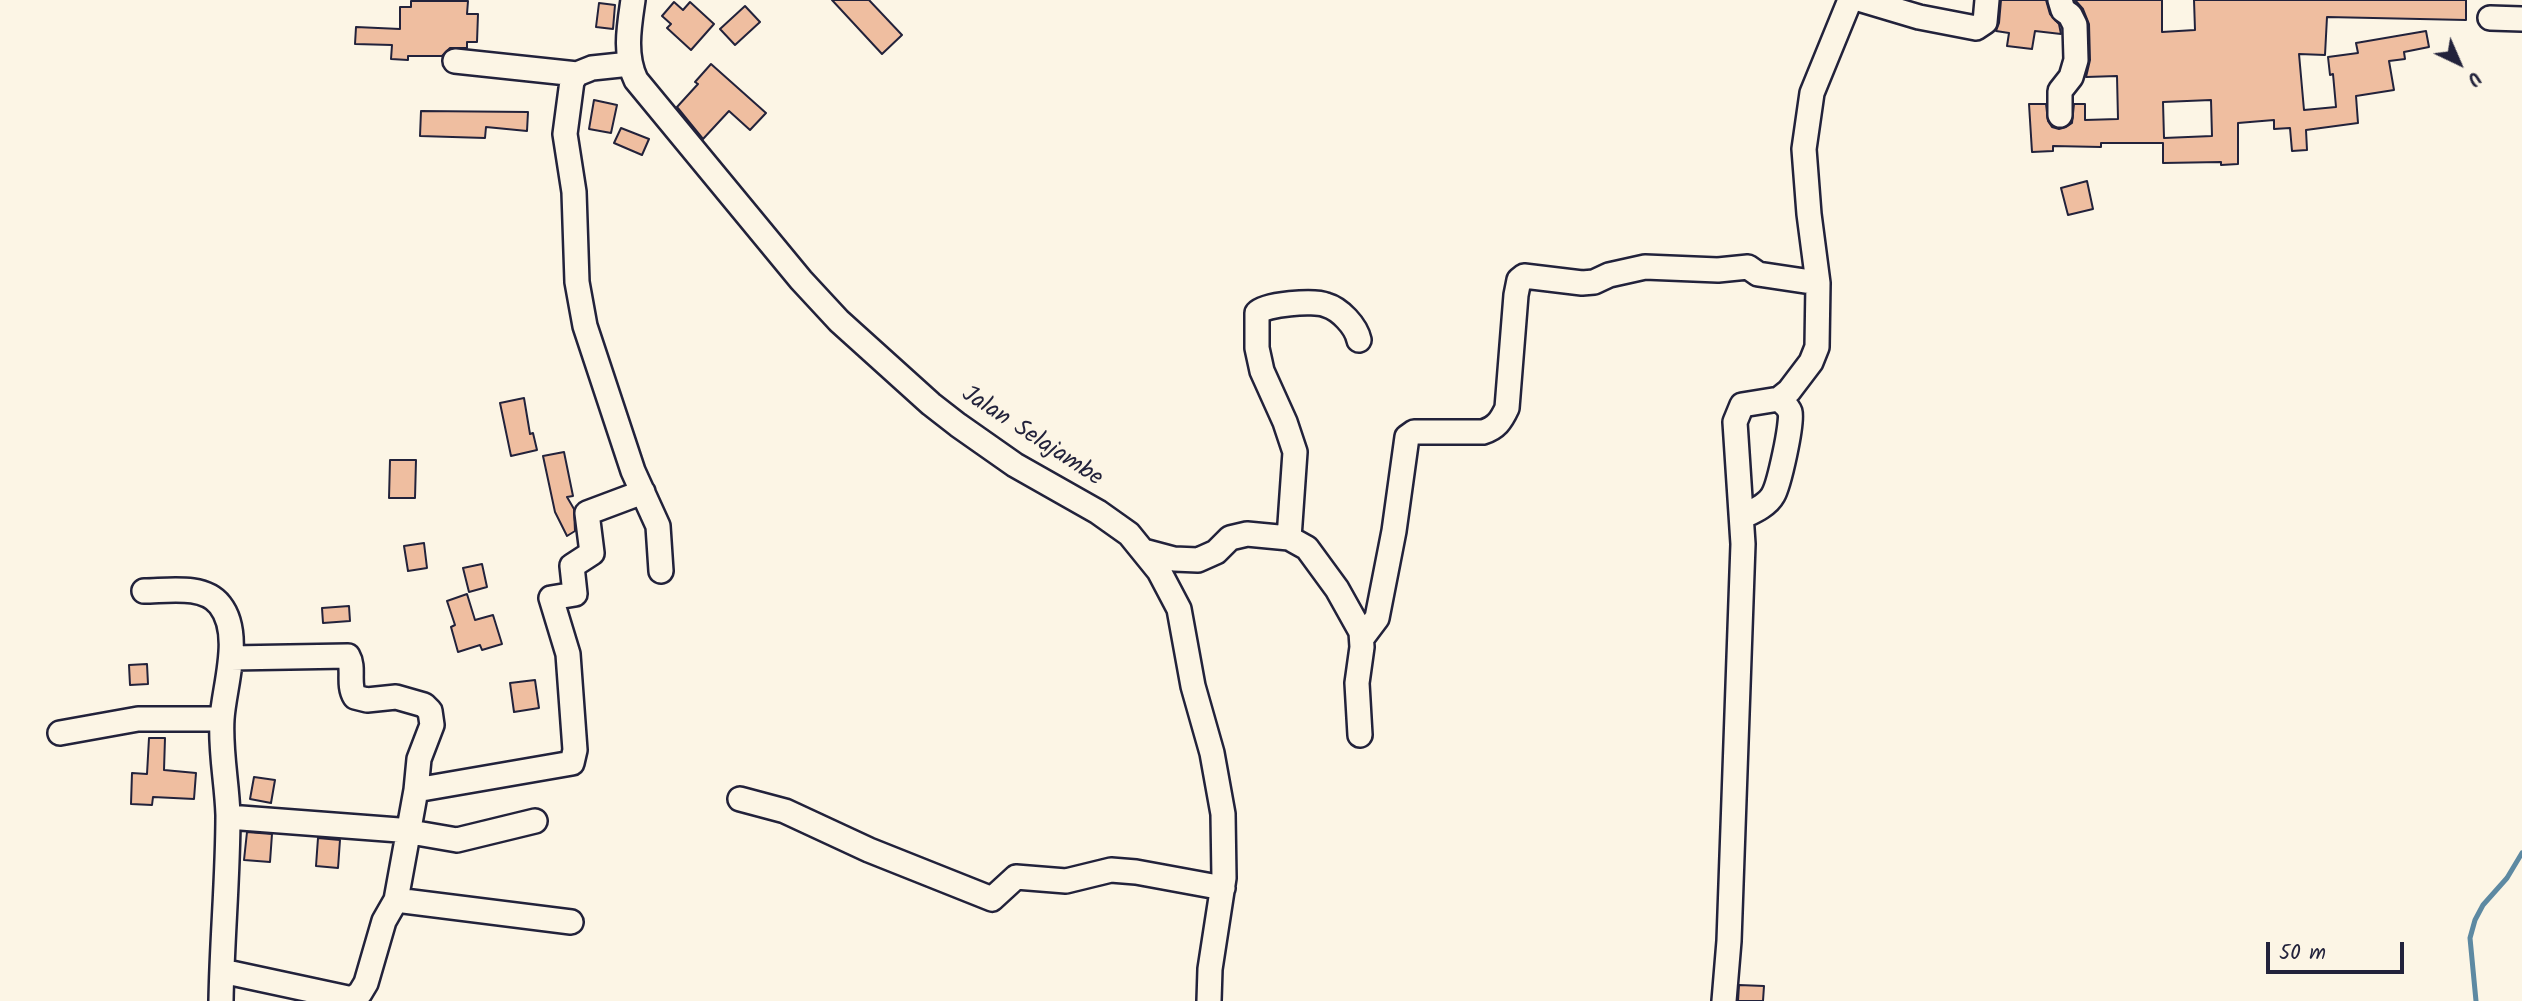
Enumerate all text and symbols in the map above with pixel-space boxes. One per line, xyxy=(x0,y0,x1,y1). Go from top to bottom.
north arrow xyxy=(2424,28,2494,98)
text: U xyxy=(2459,63,2488,93)
street label: Jalan Selajambe xyxy=(955,382,1107,494)
scale bar xyxy=(2270,928,2408,972)
text: 50 m xyxy=(2279,937,2326,970)

